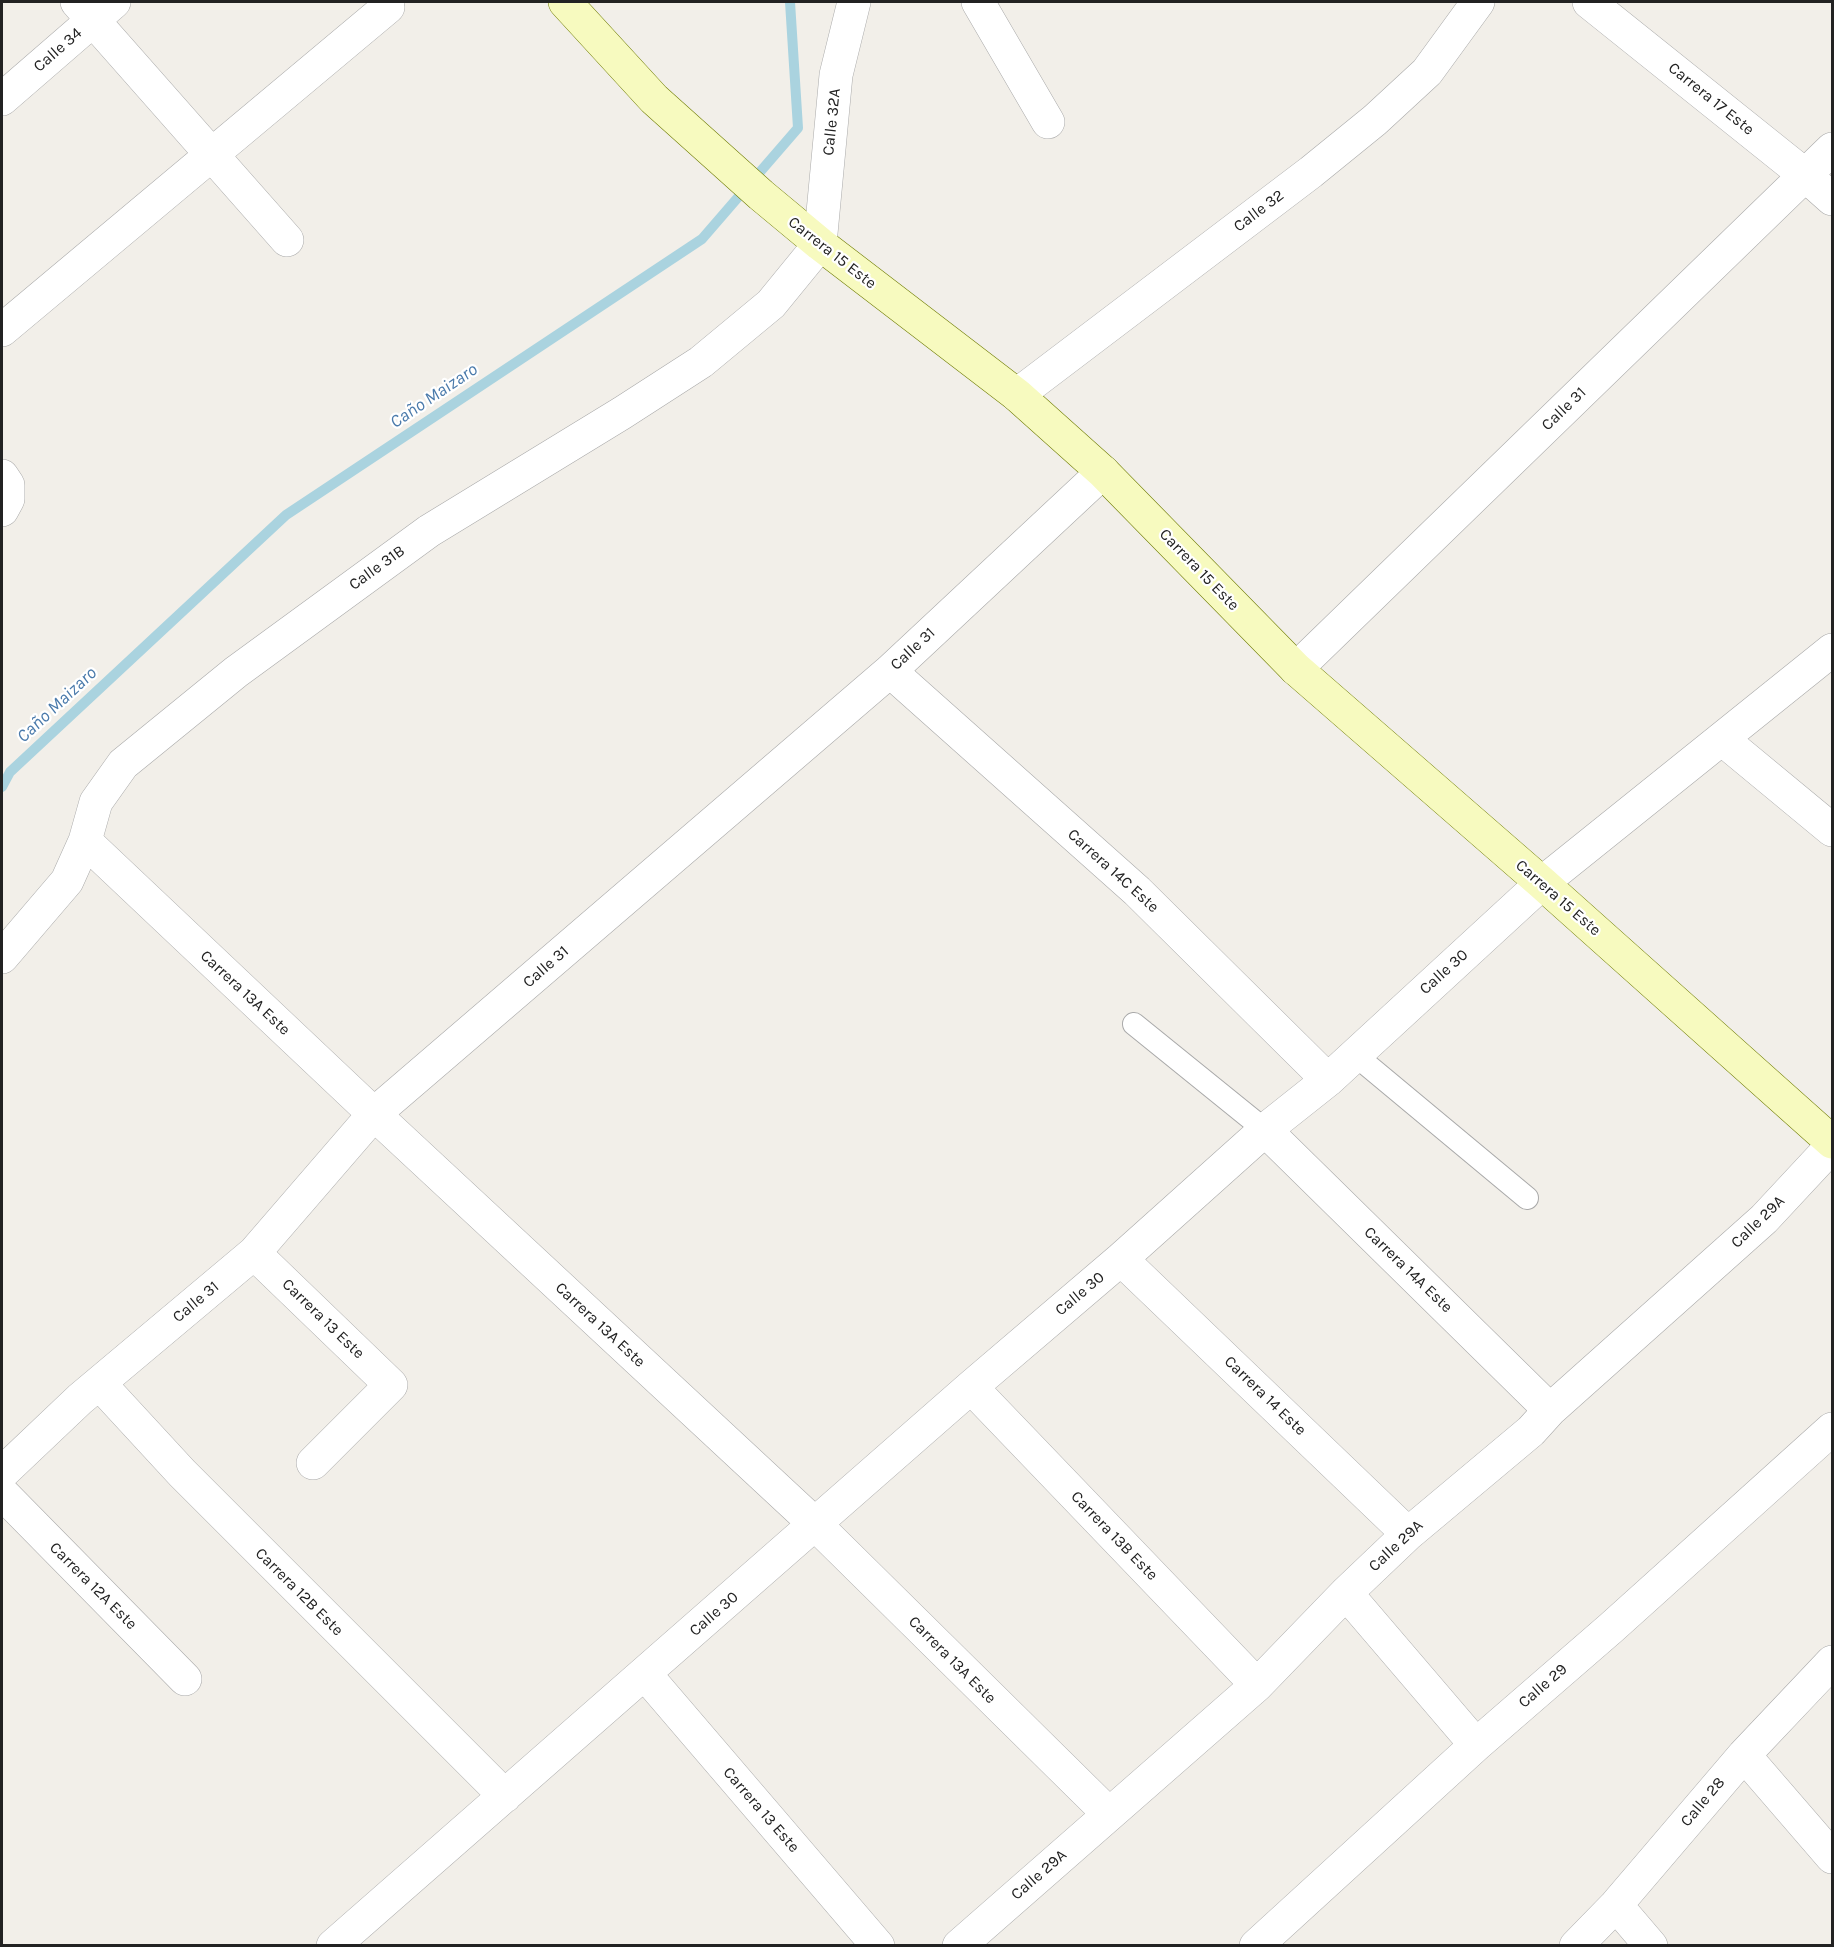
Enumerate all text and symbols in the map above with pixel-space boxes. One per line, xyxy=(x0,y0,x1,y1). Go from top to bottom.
street label: Calle 34 xyxy=(30,24,86,76)
street label: Carrera 17 Este xyxy=(1664,58,1758,140)
street label: Calle 32A xyxy=(819,87,845,157)
street label: Calle 32 xyxy=(1230,186,1288,236)
street label: Carrera 15 Este xyxy=(784,213,880,293)
water label: Caño Maizaro xyxy=(386,359,482,433)
street label: Calle 31 xyxy=(1538,383,1590,435)
street label: Carrera 15 Este xyxy=(1155,525,1243,615)
street label: Calle 31B xyxy=(345,541,409,595)
street label: Calle 31 xyxy=(887,623,939,675)
water label: Caño Maizaro xyxy=(13,663,101,747)
street label: Carrera 14C Este xyxy=(1063,825,1163,917)
street label: Carrera 15 Este xyxy=(1511,856,1605,940)
street label: Calle 31 xyxy=(519,942,573,992)
street label: Calle 30 xyxy=(1416,945,1472,999)
street label: Carrera 13A Este xyxy=(196,946,294,1040)
street label: Calle 29A xyxy=(1727,1192,1789,1252)
street label: Carrera 14A Este xyxy=(1360,1223,1456,1317)
street label: Calle 30 xyxy=(1051,1268,1109,1320)
street label: Carrera 13 Este xyxy=(278,1275,368,1363)
street label: Calle 31 xyxy=(169,1277,223,1327)
street label: Carrera 13A Este xyxy=(551,1278,649,1372)
street label: Carrera 14 Este xyxy=(1220,1352,1310,1440)
street label: Carrera 13B Este xyxy=(1066,1487,1162,1585)
street label: Calle 29A xyxy=(1365,1516,1427,1576)
street label: Carrera 12A Este xyxy=(45,1538,141,1634)
street label: Carrera 12B Este xyxy=(251,1544,347,1640)
street label: Calle 30 xyxy=(686,1588,742,1640)
street label: Carrera 13A Este xyxy=(904,1612,1000,1708)
street label: Calle 29 xyxy=(1515,1660,1571,1712)
street label: Carrera 13 Este xyxy=(719,1763,803,1857)
street label: Calle 28 xyxy=(1677,1773,1729,1831)
street label: Calle 29A xyxy=(1007,1846,1071,1904)

